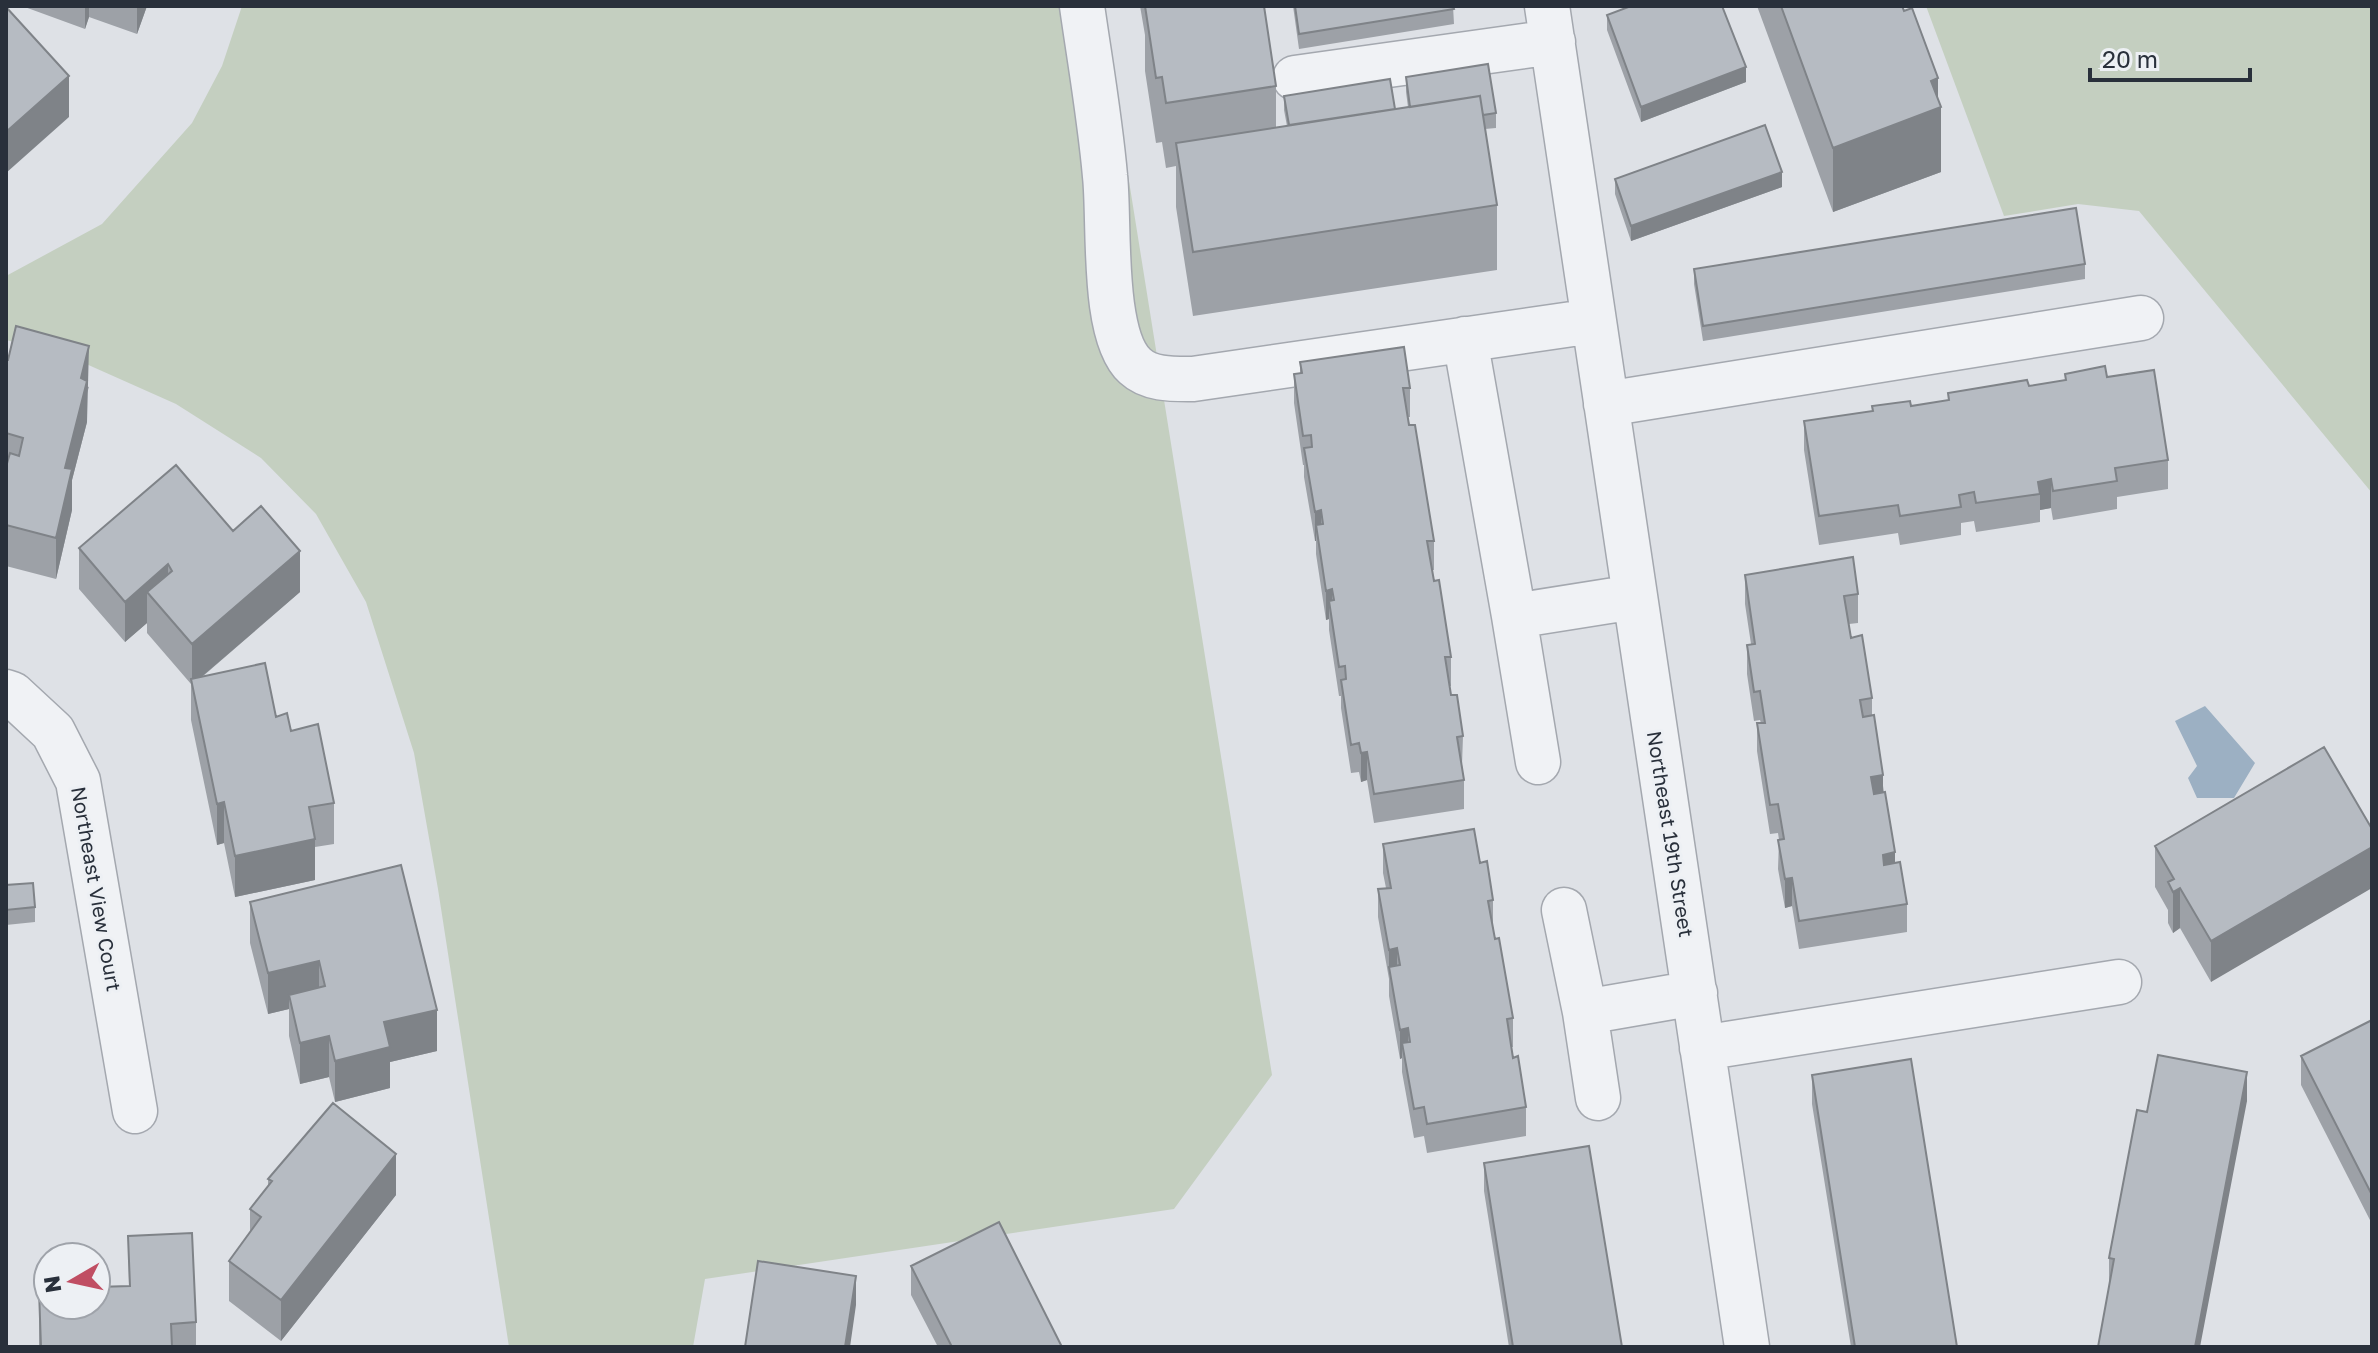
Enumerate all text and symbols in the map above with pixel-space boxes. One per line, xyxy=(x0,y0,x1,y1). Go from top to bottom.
scale bar xyxy=(2090,32,2250,82)
text: 20 m xyxy=(2102,44,2158,73)
street label: Northeast 19th Street xyxy=(1643,729,1699,939)
street label: Northeast View Court xyxy=(67,785,127,993)
north arrow xyxy=(32,1241,112,1321)
text: N xyxy=(37,1274,66,1295)

